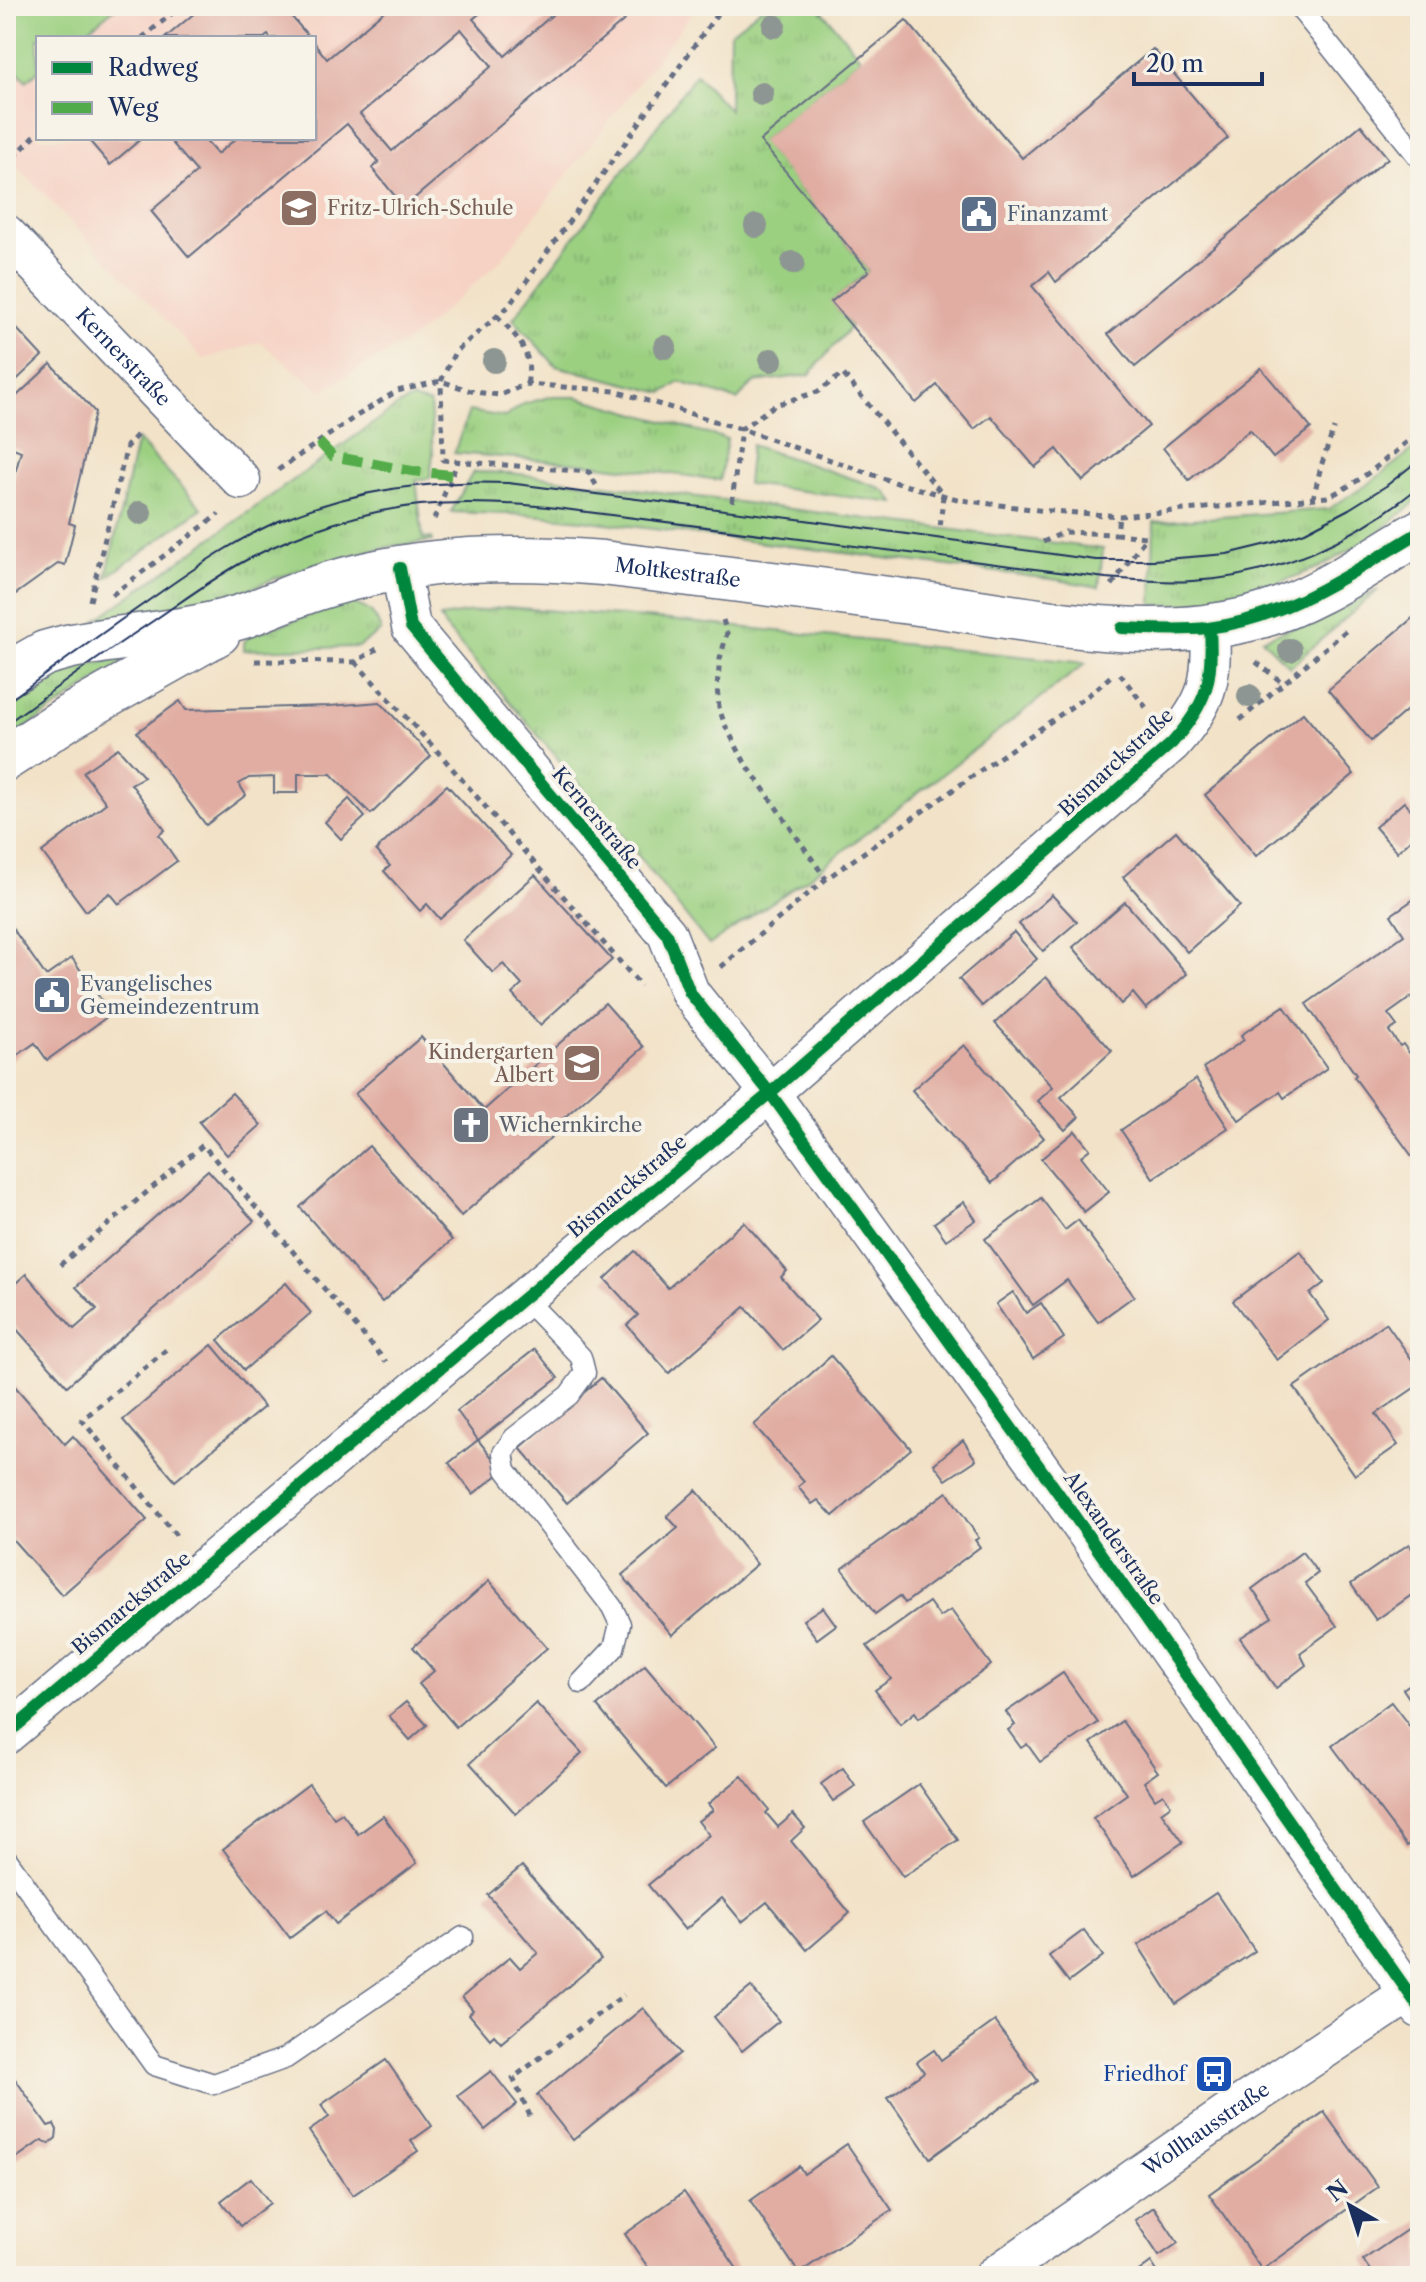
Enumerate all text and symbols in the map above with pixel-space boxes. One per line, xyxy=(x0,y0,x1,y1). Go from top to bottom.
legend xyxy=(36,36,316,140)
scale bar xyxy=(1134,36,1262,86)
text: 20 m xyxy=(1146,49,1204,78)
text: Radweg xyxy=(108,53,198,82)
text: Weg xyxy=(107,93,159,122)
school or university icon: Fritz-Ulrich-Schule xyxy=(278,187,320,229)
public building icon: Finanzamt xyxy=(958,193,1000,235)
place label: Fritz-Ulrich-Schule xyxy=(327,196,513,220)
place label: Finanzamt xyxy=(1007,202,1108,226)
street label: Kernerstraße xyxy=(71,303,176,411)
street label: Moltkestraße xyxy=(613,553,742,592)
street label: Bismarckstraße xyxy=(1054,703,1178,821)
street label: Kernerstraße xyxy=(547,762,647,874)
place label: Evangelisches Gemeindezentrum xyxy=(80,972,260,1019)
public building icon: Evangelisches Gemeindezentrum xyxy=(31,974,73,1016)
place label: Kindergarten Albert xyxy=(428,1040,554,1087)
school or university icon: Kindergarten Albert xyxy=(561,1042,603,1084)
church icon: Wichernkirche xyxy=(450,1104,492,1146)
place label: Wichernkirche xyxy=(498,1113,642,1137)
street label: Bismarckstraße xyxy=(563,1129,691,1243)
street label: Alexanderstraße xyxy=(1058,1466,1169,1609)
street label: Bismarckstraße xyxy=(67,1546,195,1660)
bus stop icon: Friedhof xyxy=(1193,2053,1235,2095)
place label: Friedhof xyxy=(1103,2062,1189,2086)
street label: Wollhausstraße xyxy=(1137,2077,1274,2181)
north arrow xyxy=(1310,2166,1390,2246)
text: N xyxy=(1322,2174,1354,2207)

